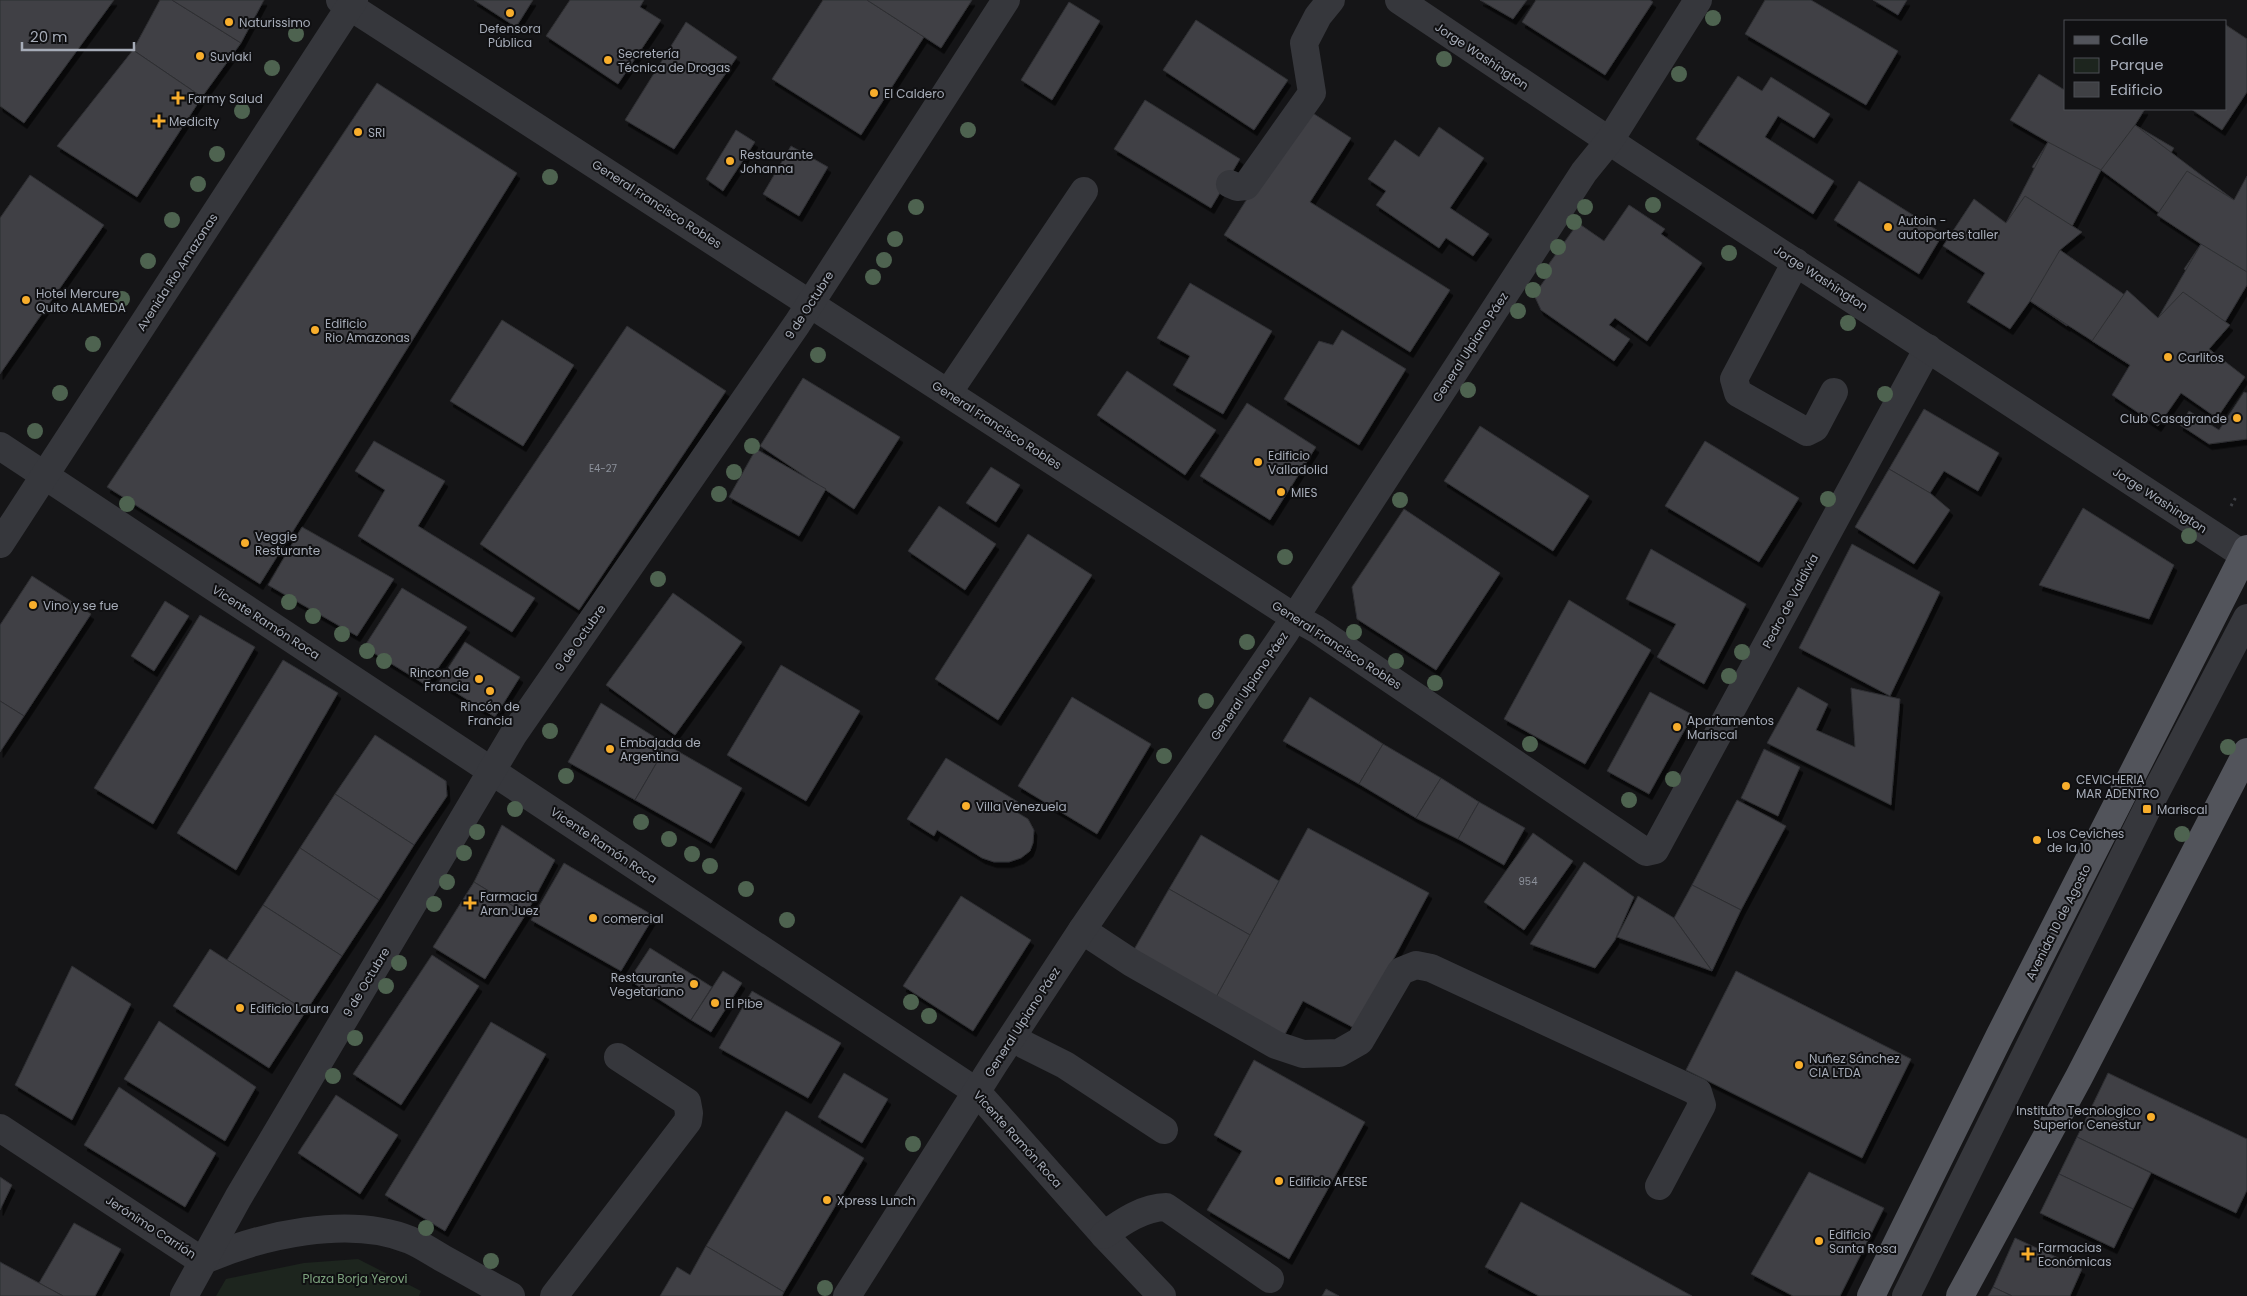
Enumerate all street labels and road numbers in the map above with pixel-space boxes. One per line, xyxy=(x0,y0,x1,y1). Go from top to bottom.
street label: Jorge Washington xyxy=(1432,18,1532,94)
street label: General Francisco Robles xyxy=(589,156,725,252)
street label: Avenida Río Amazonas xyxy=(133,210,221,334)
street label: Jorge Washington xyxy=(1770,241,1872,315)
street label: 9 de Octubre xyxy=(781,268,837,342)
street label: General Ulpiano Páez xyxy=(1428,289,1512,405)
street label: General Francisco Robles xyxy=(929,377,1065,473)
street label: Jorge Washington xyxy=(2109,463,2211,537)
street label: Pedro de Valdivia xyxy=(1758,551,1822,651)
street label: Vicente Ramón Roca xyxy=(209,581,323,663)
street label: General Francisco Robles xyxy=(1269,597,1405,693)
street label: 9 de Octubre xyxy=(551,601,609,675)
street label: General Ulpiano Páez xyxy=(1206,628,1292,744)
street label: Vicente Ramón Roca xyxy=(547,803,661,887)
street label: Avenida 10 de Agosto xyxy=(2021,861,2095,983)
street label: 9 de Octubre xyxy=(339,944,393,1020)
street label: General Ulpiano Páez xyxy=(980,964,1064,1080)
street label: Vicente Ramón Roca xyxy=(970,1087,1066,1191)
street label: Jerónimo Carrión xyxy=(103,1191,199,1263)

